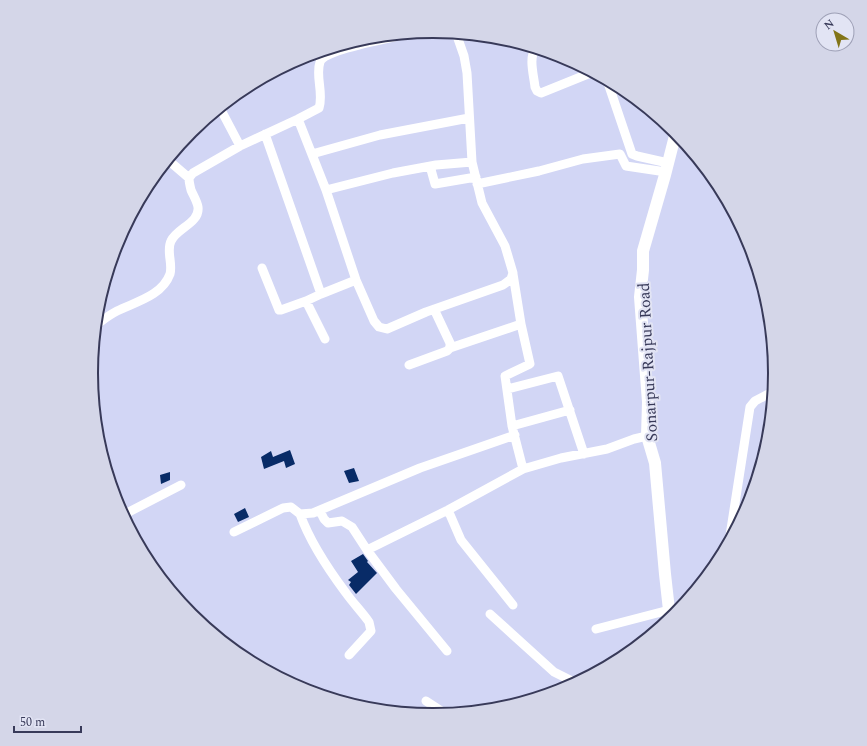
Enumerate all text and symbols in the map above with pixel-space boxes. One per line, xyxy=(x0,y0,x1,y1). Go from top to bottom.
north arrow xyxy=(815,12,855,52)
text: N xyxy=(820,15,838,34)
street label: Sonarpur-Rajpur Road xyxy=(632,282,664,442)
scale bar xyxy=(14,708,81,734)
text: 50 m xyxy=(20,713,45,732)

